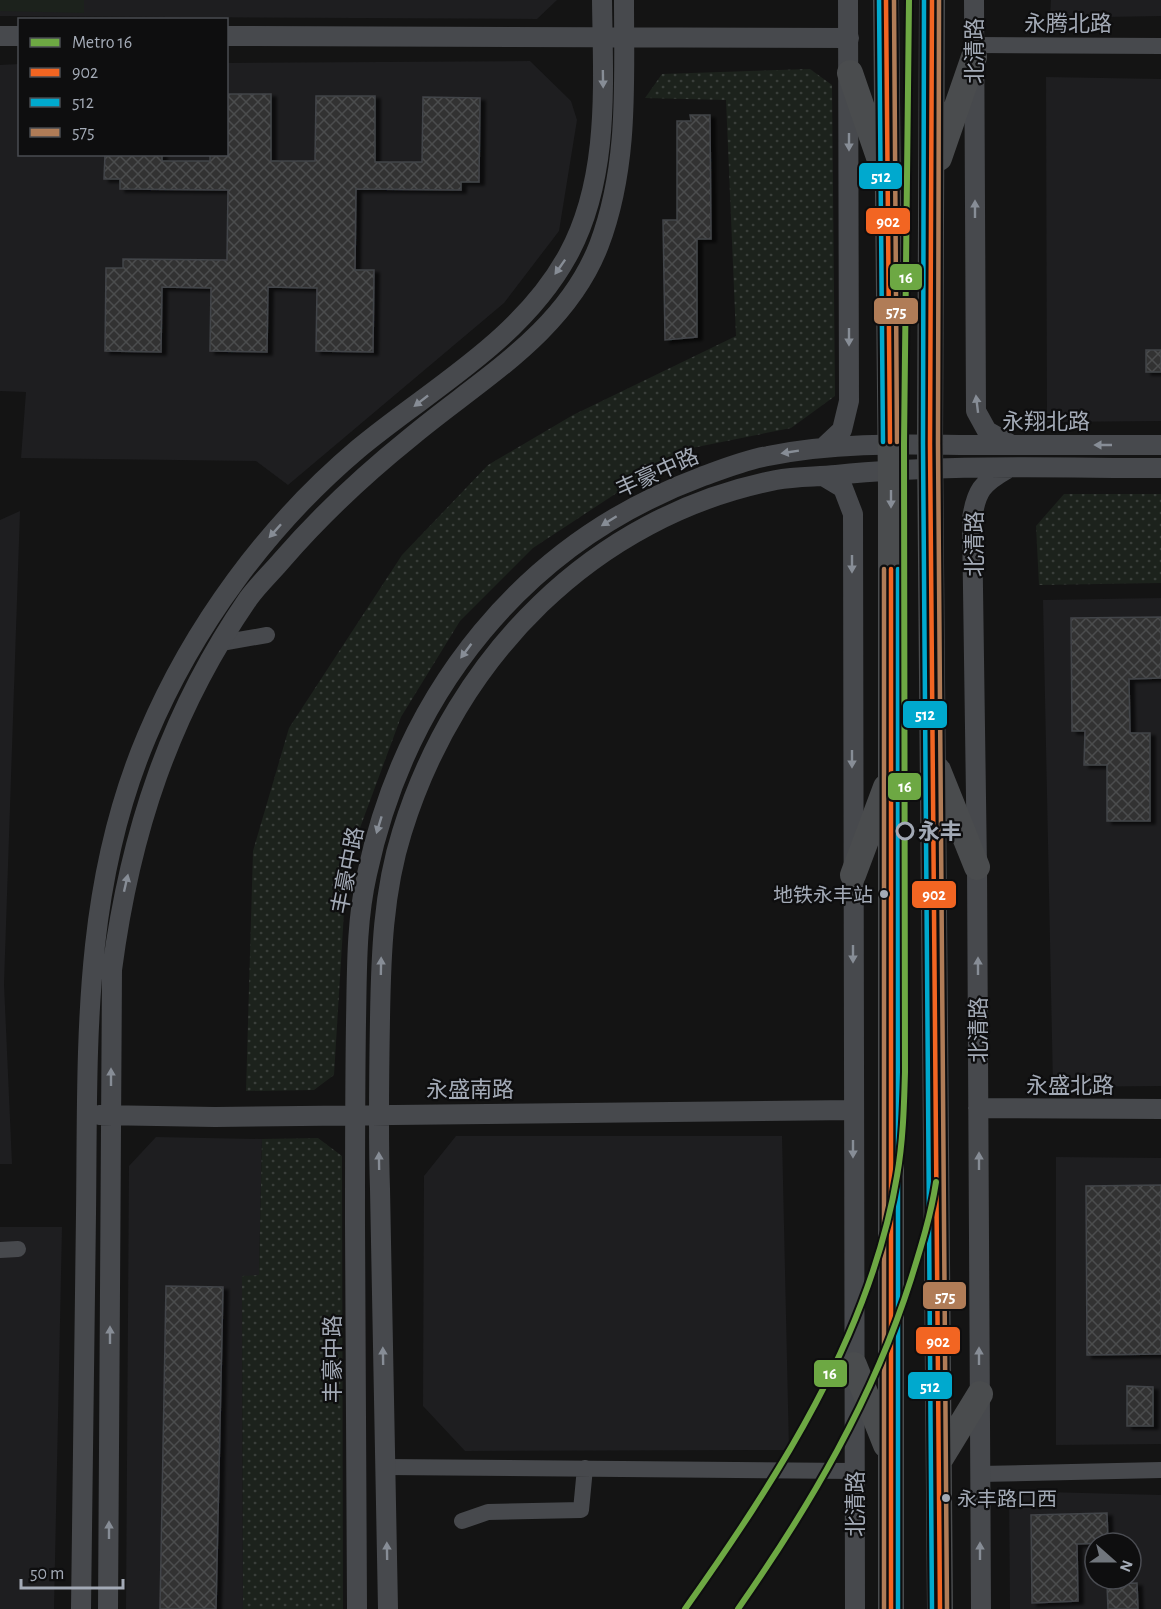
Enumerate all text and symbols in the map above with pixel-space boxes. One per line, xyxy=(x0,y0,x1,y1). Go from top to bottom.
street label: 永腾北路 xyxy=(1024,12,1112,35)
legend xyxy=(18,18,228,156)
street label: 北清路 xyxy=(963,18,986,84)
text: Metro 16 xyxy=(72,34,132,52)
text: 902 xyxy=(72,64,98,82)
one-way arrow xyxy=(598,70,608,89)
text: 512 xyxy=(72,94,94,112)
text: 575 xyxy=(72,124,95,142)
one-way arrow xyxy=(844,133,854,152)
line badge: 512 xyxy=(858,162,903,190)
text: 512 xyxy=(871,169,892,185)
one-way arrow xyxy=(970,200,980,219)
line badge: 902 xyxy=(865,207,911,235)
text: 902 xyxy=(876,214,900,230)
one-way arrow xyxy=(554,258,566,274)
line badge: 16 xyxy=(889,263,923,291)
text: 16 xyxy=(899,270,913,286)
line badge: 575 xyxy=(873,297,919,325)
text: 575 xyxy=(886,304,906,320)
one-way arrow xyxy=(844,328,854,347)
one-way arrow xyxy=(972,394,981,413)
one-way arrow xyxy=(413,395,428,407)
street label: 永翔北路 xyxy=(1002,410,1090,433)
one-way arrow xyxy=(1093,440,1112,450)
street label: 丰豪中路 xyxy=(612,444,702,501)
one-way arrow xyxy=(781,448,800,457)
one-way arrow xyxy=(886,490,896,509)
street label: 北清路 xyxy=(963,511,986,577)
one-way arrow xyxy=(601,516,618,527)
one-way arrow xyxy=(269,524,283,538)
one-way arrow xyxy=(847,554,857,573)
one-way arrow xyxy=(460,644,472,659)
line badge: 512 xyxy=(902,700,948,729)
text: 512 xyxy=(915,707,936,723)
one-way arrow xyxy=(847,749,857,768)
line badge: 16 xyxy=(887,772,922,801)
text: 16 xyxy=(898,779,912,795)
one-way arrow xyxy=(374,816,384,834)
place label: 永丰 xyxy=(918,820,962,843)
marker: 永丰 xyxy=(896,822,914,840)
street label: 丰豪中路 xyxy=(328,825,367,915)
one-way arrow xyxy=(122,873,131,892)
line badge: 902 xyxy=(911,880,957,909)
place label: 地铁永丰站 xyxy=(773,885,873,906)
text: 902 xyxy=(922,887,946,903)
marker: 地铁永丰站 xyxy=(878,888,890,900)
one-way arrow xyxy=(848,944,858,963)
one-way arrow xyxy=(377,956,386,975)
one-way arrow xyxy=(973,956,983,975)
street label: 北清路 xyxy=(967,997,990,1063)
one-way arrow xyxy=(106,1067,116,1086)
street label: 永盛北路 xyxy=(1026,1074,1114,1097)
street label: 永盛南路 xyxy=(426,1078,514,1101)
one-way arrow xyxy=(848,1139,858,1158)
one-way arrow xyxy=(374,1151,384,1170)
one-way arrow xyxy=(974,1151,984,1170)
line badge: 575 xyxy=(922,1281,967,1310)
text: 575 xyxy=(935,1289,955,1305)
street label: 丰豪中路 xyxy=(321,1315,344,1403)
one-way arrow xyxy=(105,1325,114,1344)
line badge: 902 xyxy=(915,1326,961,1355)
text: 902 xyxy=(926,1334,950,1350)
one-way arrow xyxy=(378,1346,388,1365)
one-way arrow xyxy=(974,1346,984,1365)
line badge: 16 xyxy=(813,1359,848,1388)
text: 16 xyxy=(823,1366,837,1382)
line badge: 512 xyxy=(907,1371,953,1400)
text: 512 xyxy=(920,1379,941,1395)
street label: 北清路 xyxy=(844,1471,867,1537)
place label: 永丰路口西 xyxy=(957,1489,1057,1510)
marker: 永丰路口西 xyxy=(940,1492,952,1504)
one-way arrow xyxy=(104,1520,114,1539)
north arrow xyxy=(1083,1531,1143,1591)
one-way arrow xyxy=(382,1541,392,1560)
one-way arrow xyxy=(976,1541,985,1560)
scale bar xyxy=(21,1552,123,1590)
text: N xyxy=(1117,1558,1136,1574)
text: 50 m xyxy=(30,1565,64,1583)

